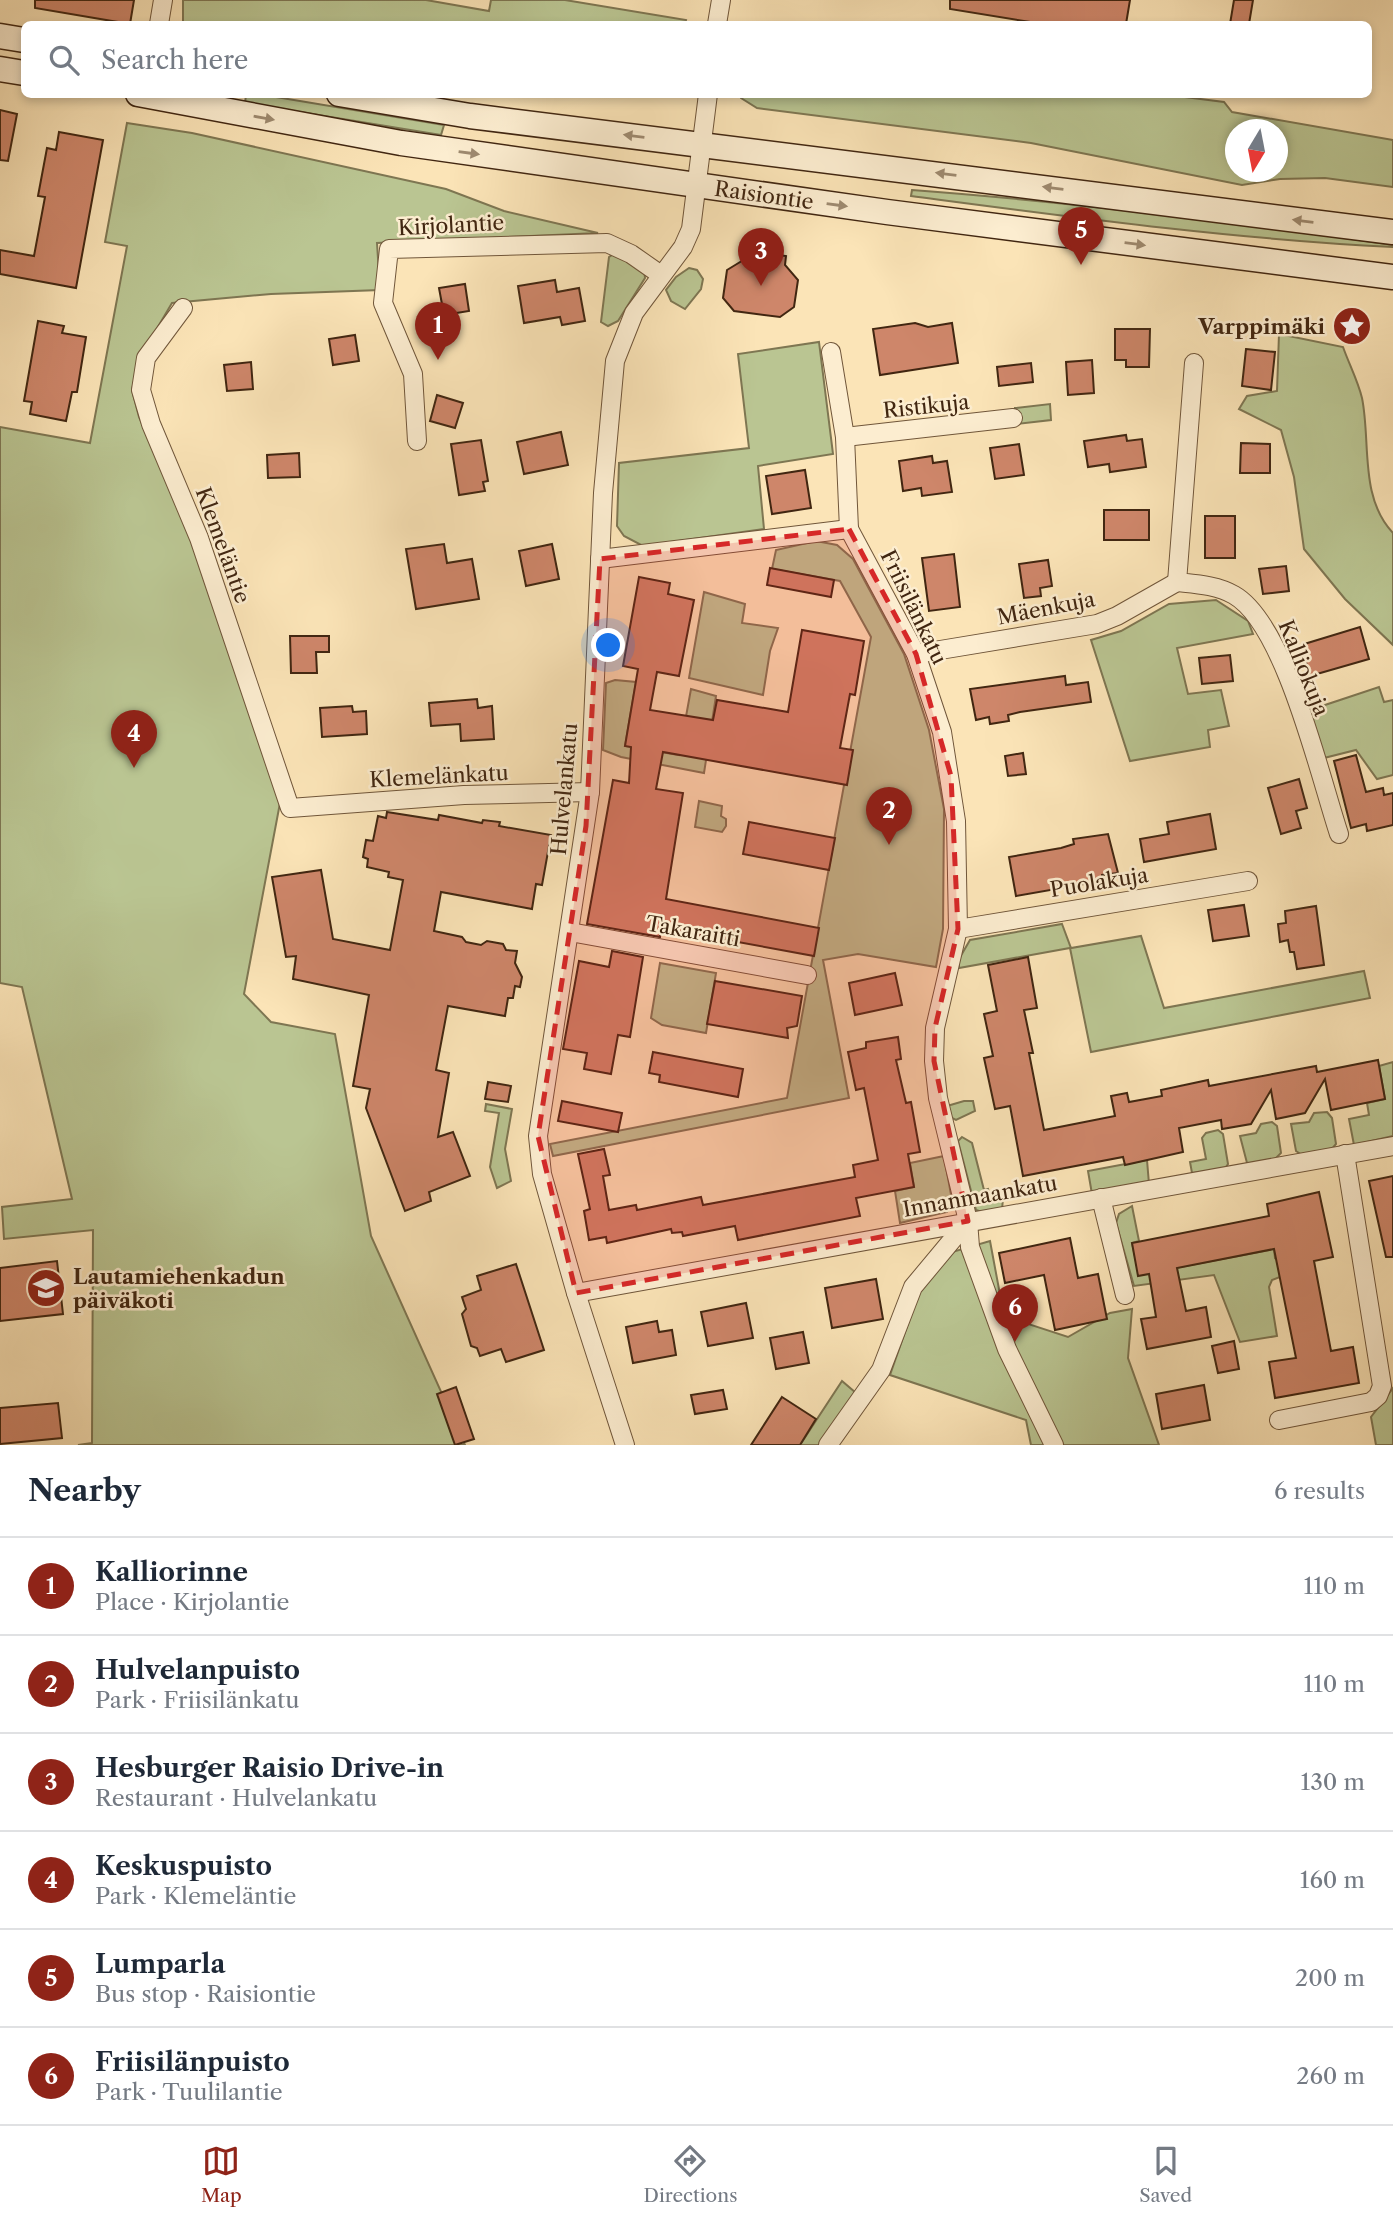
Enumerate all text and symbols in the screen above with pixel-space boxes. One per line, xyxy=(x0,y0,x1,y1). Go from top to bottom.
search box xyxy=(21,21,1372,98)
icon: search xyxy=(45,41,83,79)
text: Search here xyxy=(101,44,248,76)
one-way arrow xyxy=(253,112,275,123)
north arrow xyxy=(1225,119,1288,182)
one-way arrow xyxy=(622,130,644,141)
one-way arrow xyxy=(458,147,480,158)
one-way arrow xyxy=(934,169,956,180)
street label: Raisiontie xyxy=(713,176,815,214)
one-way arrow xyxy=(1042,183,1064,194)
one-way arrow xyxy=(826,200,848,211)
pin: 5 xyxy=(1058,207,1104,265)
street label: Kirjolantie xyxy=(397,210,505,240)
one-way arrow xyxy=(1292,215,1314,226)
pin: 3 xyxy=(738,228,784,286)
one-way arrow xyxy=(1124,239,1146,250)
pin: 1 xyxy=(415,302,461,360)
place icon: Varppimäki xyxy=(1331,305,1373,347)
place label: Varppimäki xyxy=(1197,314,1326,339)
street label: Ristikuja xyxy=(882,389,971,423)
street label: Klemeläntie xyxy=(190,484,256,606)
street label: Friisilänkatu xyxy=(876,546,953,668)
street label: Mäenkuja xyxy=(995,586,1098,630)
street label: Kalliokuja xyxy=(1273,616,1335,720)
your location xyxy=(591,628,625,662)
pin: 4 xyxy=(111,710,157,768)
street label: Hulvelankatu xyxy=(546,722,582,856)
street label: Klemelänkatu xyxy=(369,760,509,792)
pin: 2 xyxy=(866,787,912,845)
street label: Puolakuja xyxy=(1048,862,1151,902)
street label: Takaraitti xyxy=(644,910,742,952)
street label: Innanmaankatu xyxy=(901,1170,1059,1222)
place label: Lautamiehenkadun päiväkoti xyxy=(73,1264,285,1313)
school or university icon: Lautamiehenkadun päiväkoti xyxy=(25,1267,67,1309)
pin: 6 xyxy=(992,1284,1038,1342)
text: Nearby xyxy=(28,1472,141,1509)
text: 6 results xyxy=(1274,1477,1365,1505)
text: Kalliorinne xyxy=(95,1556,248,1588)
text: 1 xyxy=(46,1572,56,1600)
text: 110 m xyxy=(1304,1572,1365,1600)
text: Place · Kirjolantie xyxy=(95,1588,289,1616)
text: Hulvelanpuisto xyxy=(95,1654,300,1686)
text: 2 xyxy=(44,1670,58,1698)
text: 110 m xyxy=(1304,1670,1365,1698)
text: Park · Friisilänkatu xyxy=(95,1686,299,1714)
text: Hesburger Raisio Drive-in xyxy=(95,1752,444,1784)
text: 3 xyxy=(45,1768,58,1796)
text: 130 m xyxy=(1301,1768,1365,1796)
text: Restaurant · Hulvelankatu xyxy=(95,1784,377,1812)
text: Keskuspuisto xyxy=(95,1850,272,1882)
text: 4 xyxy=(44,1866,58,1894)
text: 160 m xyxy=(1300,1866,1365,1894)
text: Park · Klemeläntie xyxy=(95,1882,297,1910)
text: Lumparla xyxy=(95,1948,226,1980)
text: 5 xyxy=(45,1964,57,1992)
text: 200 m xyxy=(1295,1964,1365,1992)
text: Bus stop · Raisiontie xyxy=(95,1980,316,2008)
text: Friisilänpuisto xyxy=(95,2046,290,2078)
text: 6 xyxy=(44,2062,58,2090)
text: 260 m xyxy=(1296,2062,1365,2090)
text: Park · Tuulilantie xyxy=(95,2078,283,2106)
tab: Map xyxy=(201,2142,242,2207)
tab: Directions xyxy=(644,2142,737,2207)
tab: Saved xyxy=(1139,2142,1192,2207)

